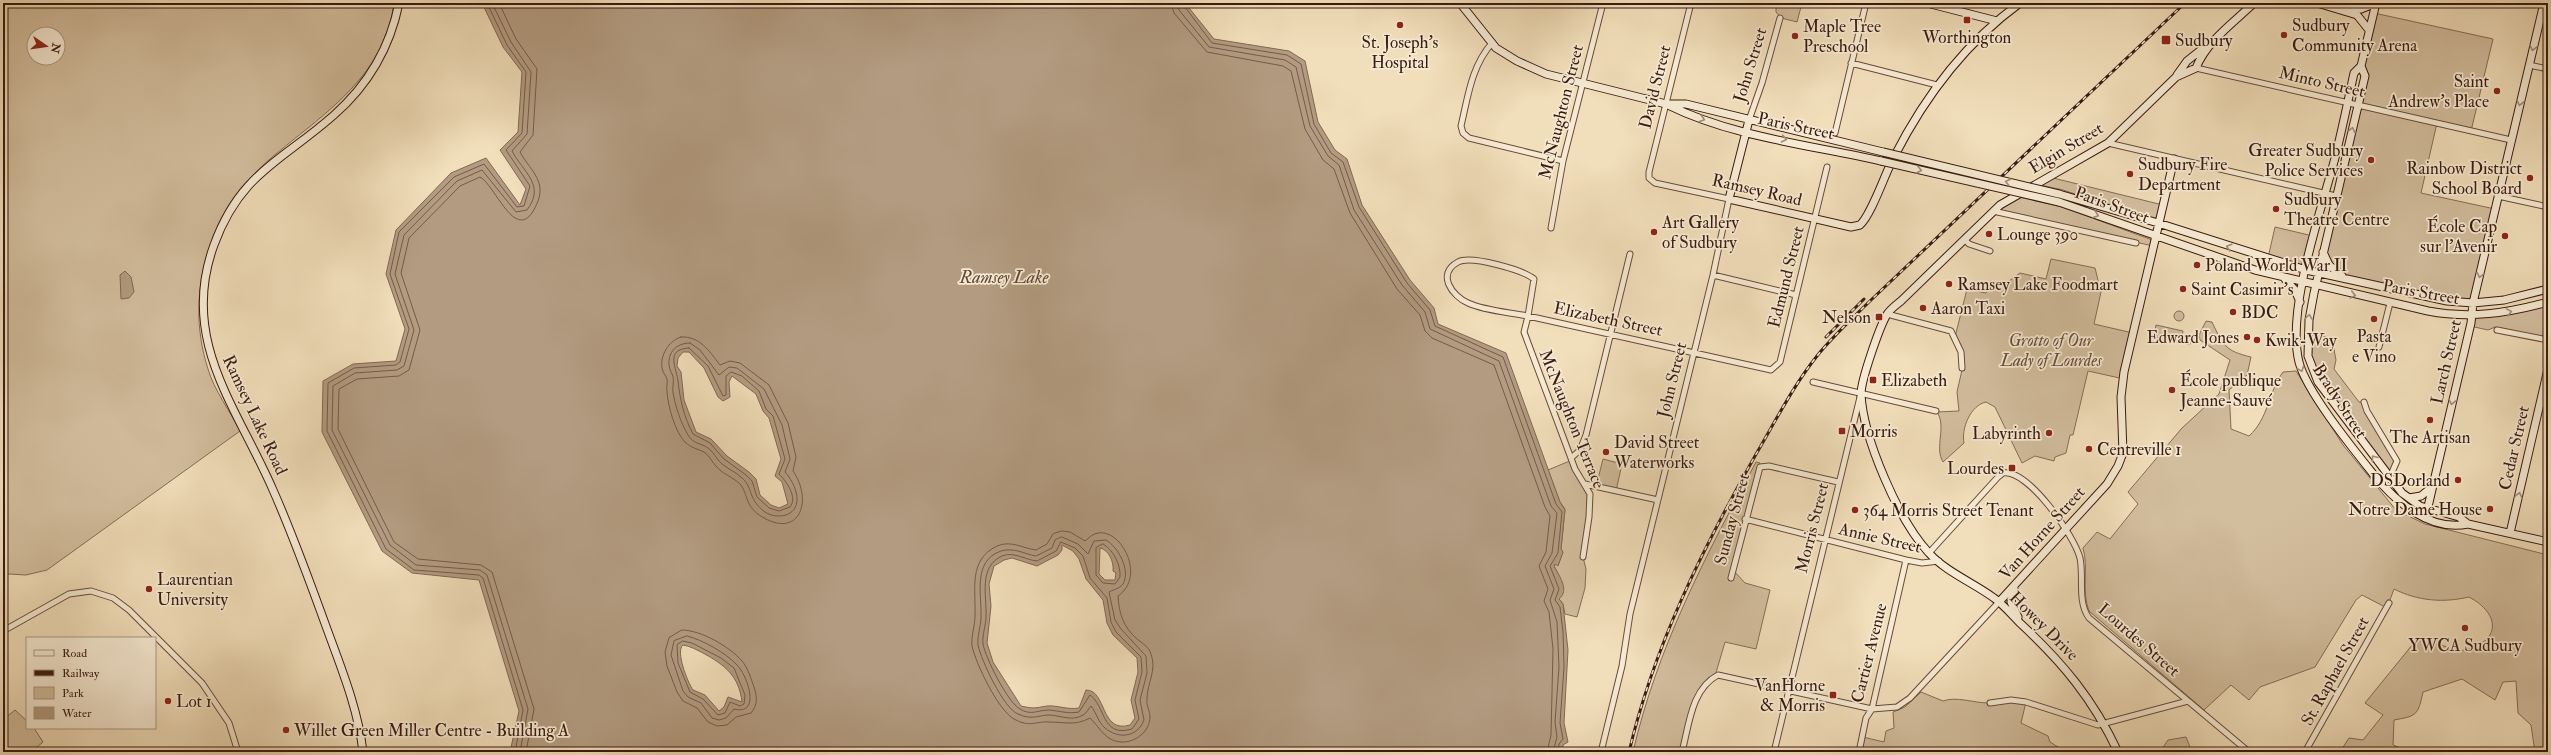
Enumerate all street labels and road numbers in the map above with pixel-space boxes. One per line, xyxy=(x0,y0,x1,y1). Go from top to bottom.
street label: John Street xyxy=(1728,25,1772,106)
street label: McNaughton Street xyxy=(1534,42,1588,181)
street label: David Street xyxy=(1634,43,1676,131)
street label: Minto Street xyxy=(2277,62,2368,102)
street label: Paris Street xyxy=(1756,108,1837,144)
street label: Elgin Street xyxy=(2025,117,2107,178)
street label: Ramsey Road xyxy=(1710,169,1805,212)
street label: Paris Street xyxy=(2072,182,2153,228)
street label: Edmund Street xyxy=(1763,223,1809,330)
street label: Paris Street xyxy=(2381,275,2462,309)
street label: Elizabeth Street xyxy=(1552,297,1665,341)
street label: Larch Street xyxy=(2426,317,2466,406)
street label: John Street xyxy=(1652,340,1693,421)
street label: McNaughton Terrace xyxy=(1535,346,1609,492)
street label: Ramsey Lake Road xyxy=(217,352,292,479)
street label: Brady Street xyxy=(2307,360,2372,443)
street label: Cedar Street xyxy=(2494,403,2534,492)
street label: Sunday Street xyxy=(1710,470,1755,567)
street label: Morris Street xyxy=(1791,480,1833,575)
street label: Van Horne Street xyxy=(1995,482,2090,584)
street label: Annie Street xyxy=(1836,518,1924,558)
street label: Howey Drive xyxy=(2004,587,2083,666)
street label: Lourdes Street xyxy=(2094,599,2185,682)
street label: Cartier Avenue xyxy=(1846,601,1892,705)
street label: St. Raphael Street xyxy=(2296,612,2375,730)

